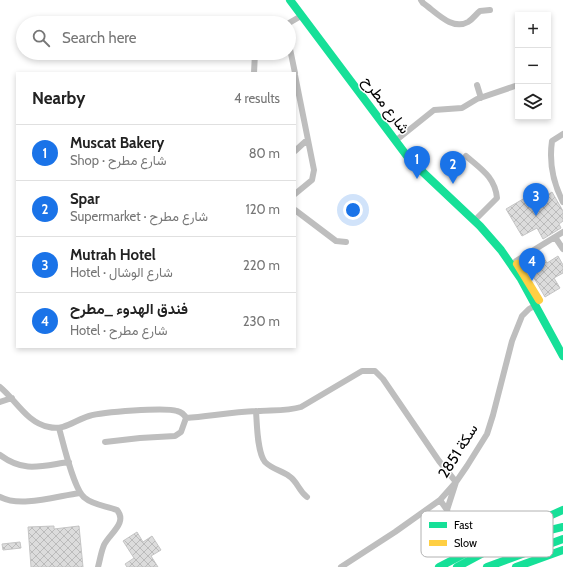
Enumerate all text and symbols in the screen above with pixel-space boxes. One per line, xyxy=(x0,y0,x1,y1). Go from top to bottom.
map controls xyxy=(515,12,551,120)
button: + xyxy=(515,12,551,48)
search box xyxy=(16,16,296,60)
icon: search xyxy=(30,27,52,49)
text: Search here xyxy=(62,29,137,47)
button: − xyxy=(515,48,551,84)
street label: شارع مطرح xyxy=(357,73,414,139)
button: layers xyxy=(515,84,551,120)
text: Nearby xyxy=(32,88,85,108)
text: 4 results xyxy=(234,90,280,106)
text: Muscat Bakery xyxy=(70,134,164,152)
text: 1 xyxy=(43,145,47,161)
text: 80 m xyxy=(249,145,280,161)
pin: 1 xyxy=(404,146,430,179)
pin: 2 xyxy=(440,151,466,184)
text: Shop · شارع مطرح xyxy=(70,152,166,168)
pin: 3 xyxy=(523,183,549,216)
text: Spar xyxy=(70,190,100,208)
your location xyxy=(343,200,363,220)
text: 2 xyxy=(42,201,48,217)
text: 120 m xyxy=(246,201,280,217)
text: Supermarket · شارع مطرح xyxy=(70,208,208,224)
text: Mutrah Hotel xyxy=(70,246,156,264)
pin: 4 xyxy=(519,248,545,281)
text: 3 xyxy=(41,257,49,273)
text: 220 m xyxy=(243,257,280,273)
text: Hotel · شارع الوشال xyxy=(70,264,173,280)
text: فندق الهدوء _مطرح xyxy=(70,300,188,318)
text: 4 xyxy=(41,313,49,329)
text: 230 m xyxy=(243,313,280,329)
text: Hotel · شارع مطرح xyxy=(70,322,168,338)
street label: سكة 2851 xyxy=(434,420,482,481)
legend xyxy=(421,511,553,557)
text: Fast xyxy=(454,518,473,532)
text: Slow xyxy=(454,536,477,550)

